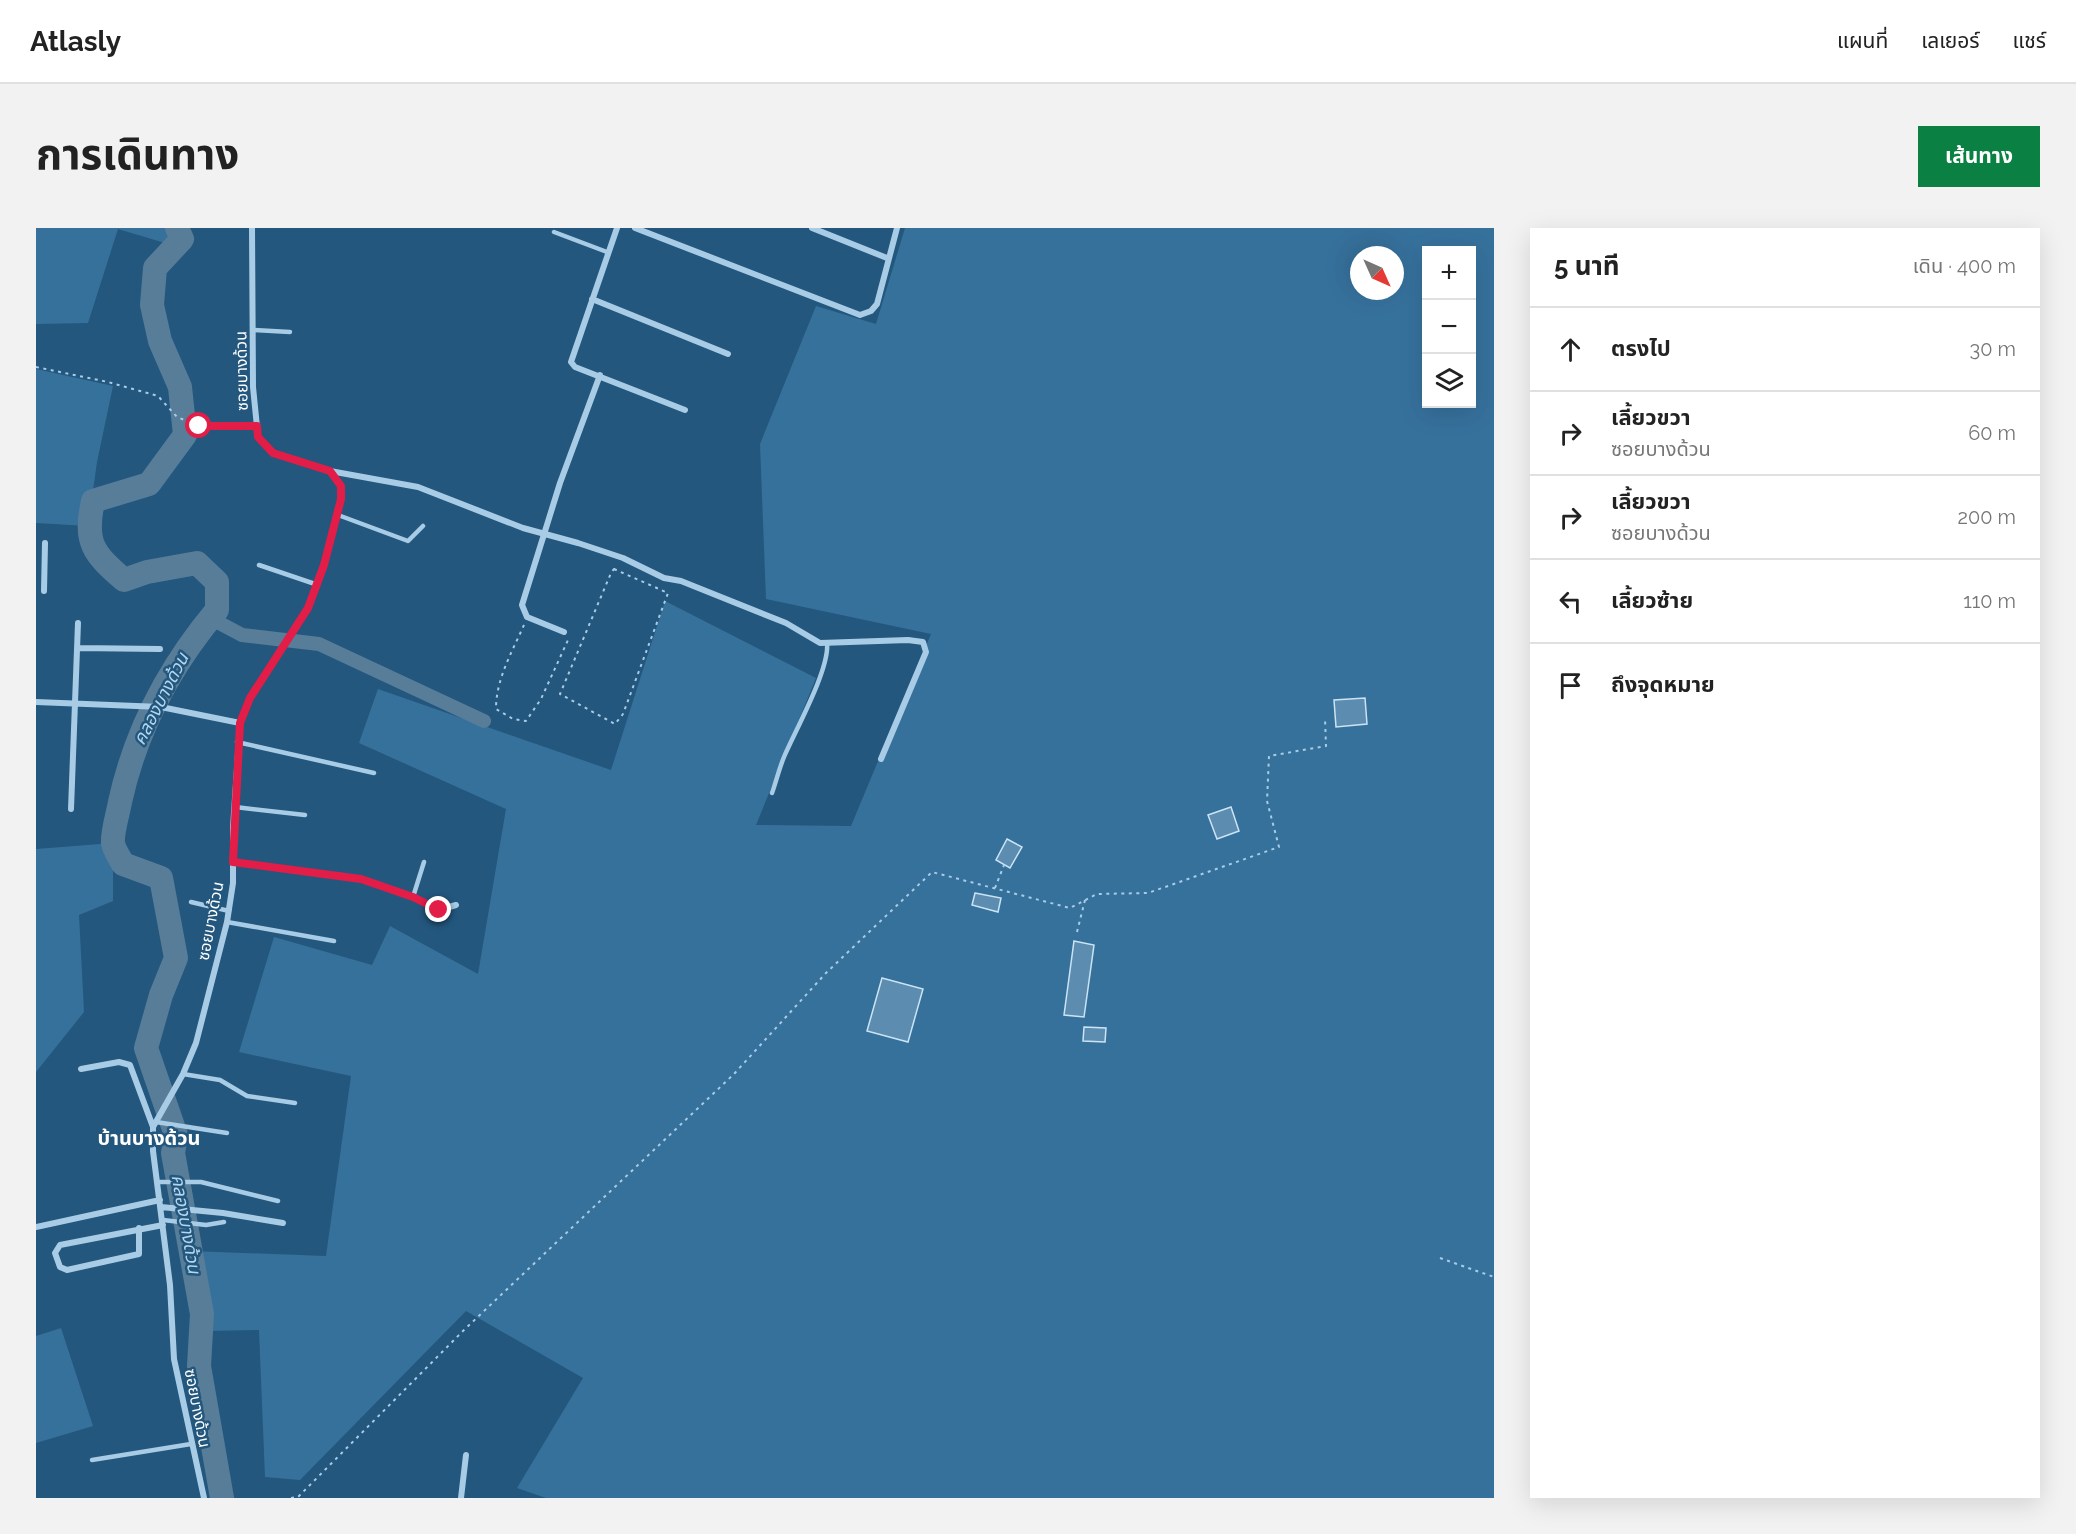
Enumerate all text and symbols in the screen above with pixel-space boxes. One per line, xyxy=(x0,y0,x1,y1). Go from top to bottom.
text: Atlasly xyxy=(30,25,121,58)
text: แผนที่ xyxy=(1837,28,1888,53)
text: เลเยอร์ xyxy=(1921,28,1980,53)
text: แชร์ xyxy=(2013,28,2046,53)
button: เส้นทาง xyxy=(1918,126,2040,187)
text: การเดินทาง xyxy=(36,130,239,179)
north arrow xyxy=(1350,246,1404,300)
map controls xyxy=(1422,246,1476,408)
button: + xyxy=(1422,246,1476,300)
text: 5 นาที xyxy=(1554,251,1620,281)
text: เดิน · 400 m xyxy=(1913,254,2016,278)
button: − xyxy=(1422,300,1476,354)
street label: ซอยบางด้วน xyxy=(231,331,252,411)
icon: ahead xyxy=(1554,333,1587,366)
text: ตรงไป xyxy=(1611,335,1671,361)
text: 30 m xyxy=(1970,337,2016,361)
button: layers xyxy=(1422,354,1476,408)
text: เลี้ยวขวา xyxy=(1611,404,1691,430)
route start xyxy=(185,412,211,438)
icon: right xyxy=(1554,417,1587,450)
text: 60 m xyxy=(1968,421,2016,445)
text: ซอยบางด้วน xyxy=(1611,437,1711,461)
text: เลี้ยวขวา xyxy=(1611,488,1691,514)
icon: right xyxy=(1554,501,1587,534)
text: 200 m xyxy=(1958,505,2016,529)
text: ซอยบางด้วน xyxy=(1611,521,1711,545)
icon: left xyxy=(1554,585,1587,618)
text: เลี้ยวซ้าย xyxy=(1611,587,1693,613)
text: 110 m xyxy=(1963,589,2016,613)
water label: คลองบางด้วน xyxy=(128,649,193,748)
icon: arrive xyxy=(1554,669,1587,702)
text: ถึงจุดหมาย xyxy=(1611,671,1715,697)
street label: ซอยบางด้วน xyxy=(194,880,227,962)
route end xyxy=(425,896,451,922)
district label: บ้านบางด้วน xyxy=(98,1126,200,1150)
water label: คลองบางด้วน xyxy=(167,1173,206,1276)
street label: ซอยบางด้วน xyxy=(181,1367,214,1449)

